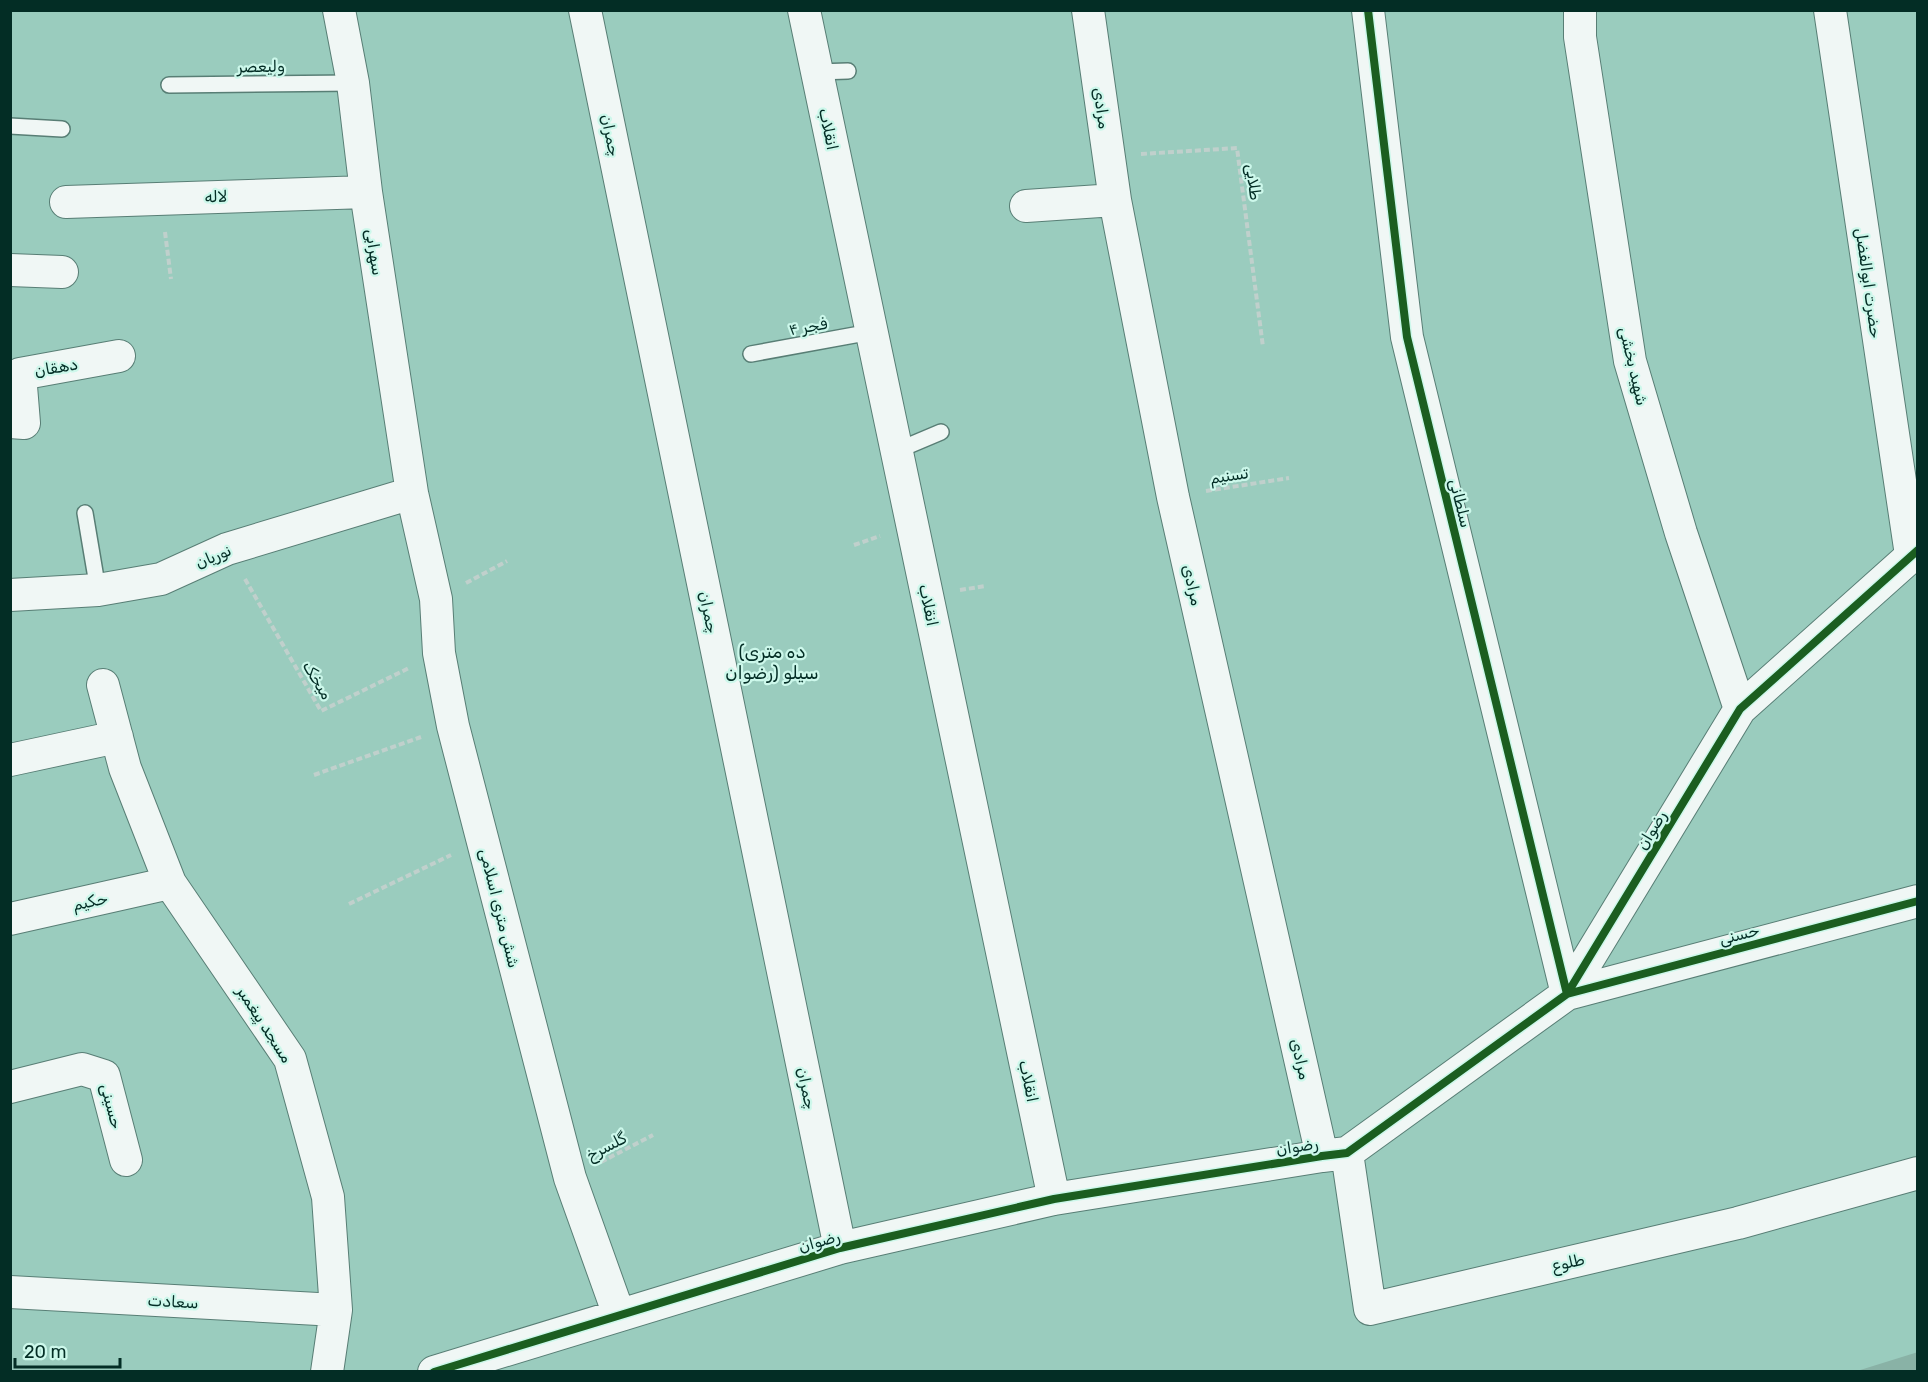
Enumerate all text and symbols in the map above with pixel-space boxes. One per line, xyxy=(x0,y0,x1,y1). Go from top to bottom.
street label: ولیعصر xyxy=(236,57,285,77)
street label: مرادی xyxy=(1088,86,1114,130)
street label: انقلاب xyxy=(815,106,842,152)
street label: چمران xyxy=(596,112,624,158)
street label: طلایی xyxy=(1242,163,1265,201)
street label: لاله xyxy=(204,187,228,206)
street label: سهرابی xyxy=(360,227,388,277)
street label: حضرت ابوالفضل xyxy=(1850,227,1886,340)
street label: فجر ۴ xyxy=(787,314,829,340)
street label: شهید بخشی xyxy=(1614,325,1652,408)
street label: دهقان xyxy=(33,354,79,381)
street label: تسنیم xyxy=(1208,463,1250,489)
street label: سلطانی xyxy=(1445,477,1476,530)
street label: نوریان xyxy=(192,540,234,573)
street label: مرادی xyxy=(1178,563,1207,608)
street label: انقلاب xyxy=(915,582,942,628)
street label: چمران xyxy=(694,589,722,635)
district label: (ده متری سیلو (رضوان xyxy=(725,641,819,684)
street label: میخک xyxy=(299,657,337,703)
street label: رضوان xyxy=(1632,807,1671,854)
street label: شش متری اسلامی xyxy=(474,846,524,970)
street label: حکیم xyxy=(71,888,110,916)
street label: حسنی xyxy=(1717,920,1761,949)
street label: مسجد پیغمبر xyxy=(231,981,297,1067)
street label: مرادی xyxy=(1286,1037,1315,1082)
street label: انقلاب xyxy=(1015,1058,1042,1104)
street label: چمران xyxy=(792,1065,820,1111)
street label: حسینی xyxy=(96,1081,127,1131)
street label: گلسرخ xyxy=(583,1128,631,1166)
street label: رضوان xyxy=(1275,1134,1320,1160)
street label: رضوان xyxy=(796,1227,842,1257)
street label: طلوع xyxy=(1550,1250,1587,1277)
street label: سعادت xyxy=(147,1291,199,1312)
scale bar xyxy=(15,1331,120,1369)
text: 20 m xyxy=(24,1341,66,1363)

